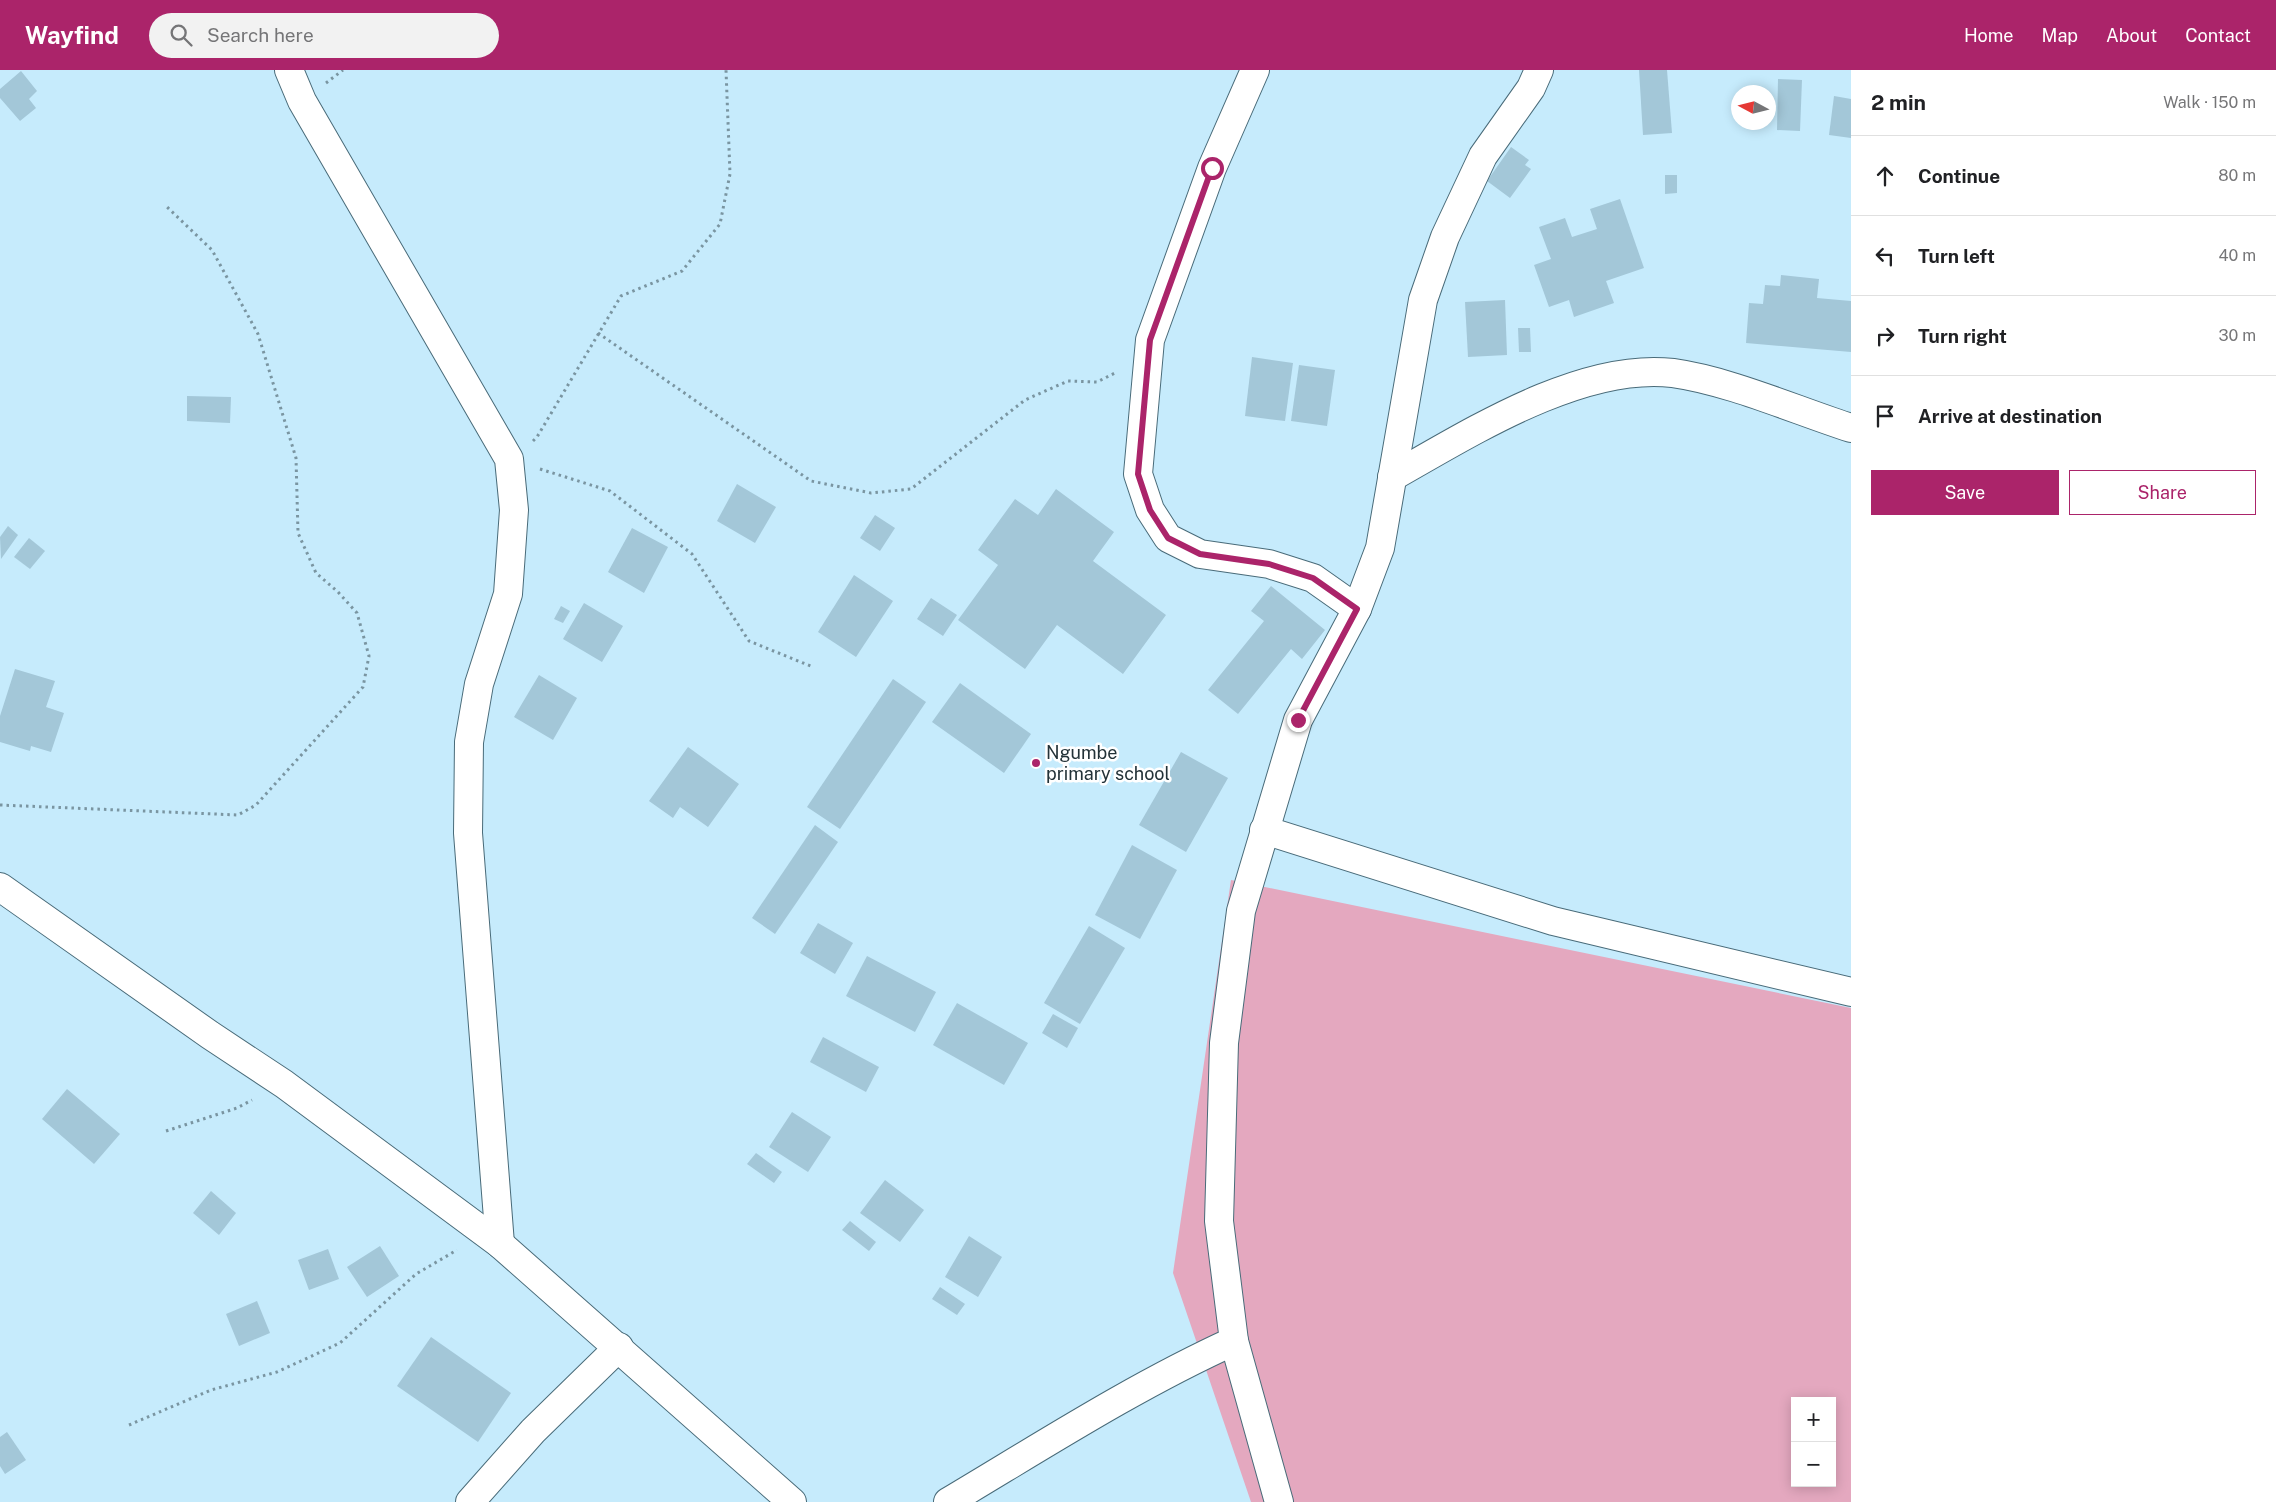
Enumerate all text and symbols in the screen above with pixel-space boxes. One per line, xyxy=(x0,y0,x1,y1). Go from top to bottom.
search box xyxy=(149,13,499,58)
text: Wayfind xyxy=(25,21,119,49)
icon: search xyxy=(167,21,195,49)
text: Search here xyxy=(207,24,314,46)
text: Home xyxy=(1964,25,2014,46)
text: Map xyxy=(2042,25,2078,46)
text: About xyxy=(2106,25,2157,46)
text: Contact xyxy=(2185,25,2251,46)
north arrow xyxy=(1731,85,1776,130)
text: 2 min xyxy=(1871,90,1926,115)
text: Walk · 150 m xyxy=(2163,93,2256,112)
route start xyxy=(1201,157,1224,180)
icon: ahead xyxy=(1871,162,1899,190)
text: Continue xyxy=(1918,165,2000,187)
text: 80 m xyxy=(2218,166,2256,185)
icon: left xyxy=(1871,242,1899,270)
text: Turn left xyxy=(1918,245,1995,267)
text: 40 m xyxy=(2218,246,2256,265)
icon: right xyxy=(1871,322,1899,350)
text: Turn right xyxy=(1918,325,2007,347)
text: 30 m xyxy=(2219,326,2256,345)
icon: arrive xyxy=(1871,402,1899,430)
text: Arrive at destination xyxy=(1918,405,2102,427)
button: Save xyxy=(1871,470,2059,515)
button: Share xyxy=(2069,470,2256,515)
route end xyxy=(1287,709,1310,732)
place label: Ngumbe primary school xyxy=(1046,742,1170,784)
marker: Ngumbe primary school xyxy=(1030,757,1042,769)
map controls xyxy=(1791,1397,1836,1487)
button: + xyxy=(1791,1397,1836,1442)
button: − xyxy=(1791,1442,1836,1487)

